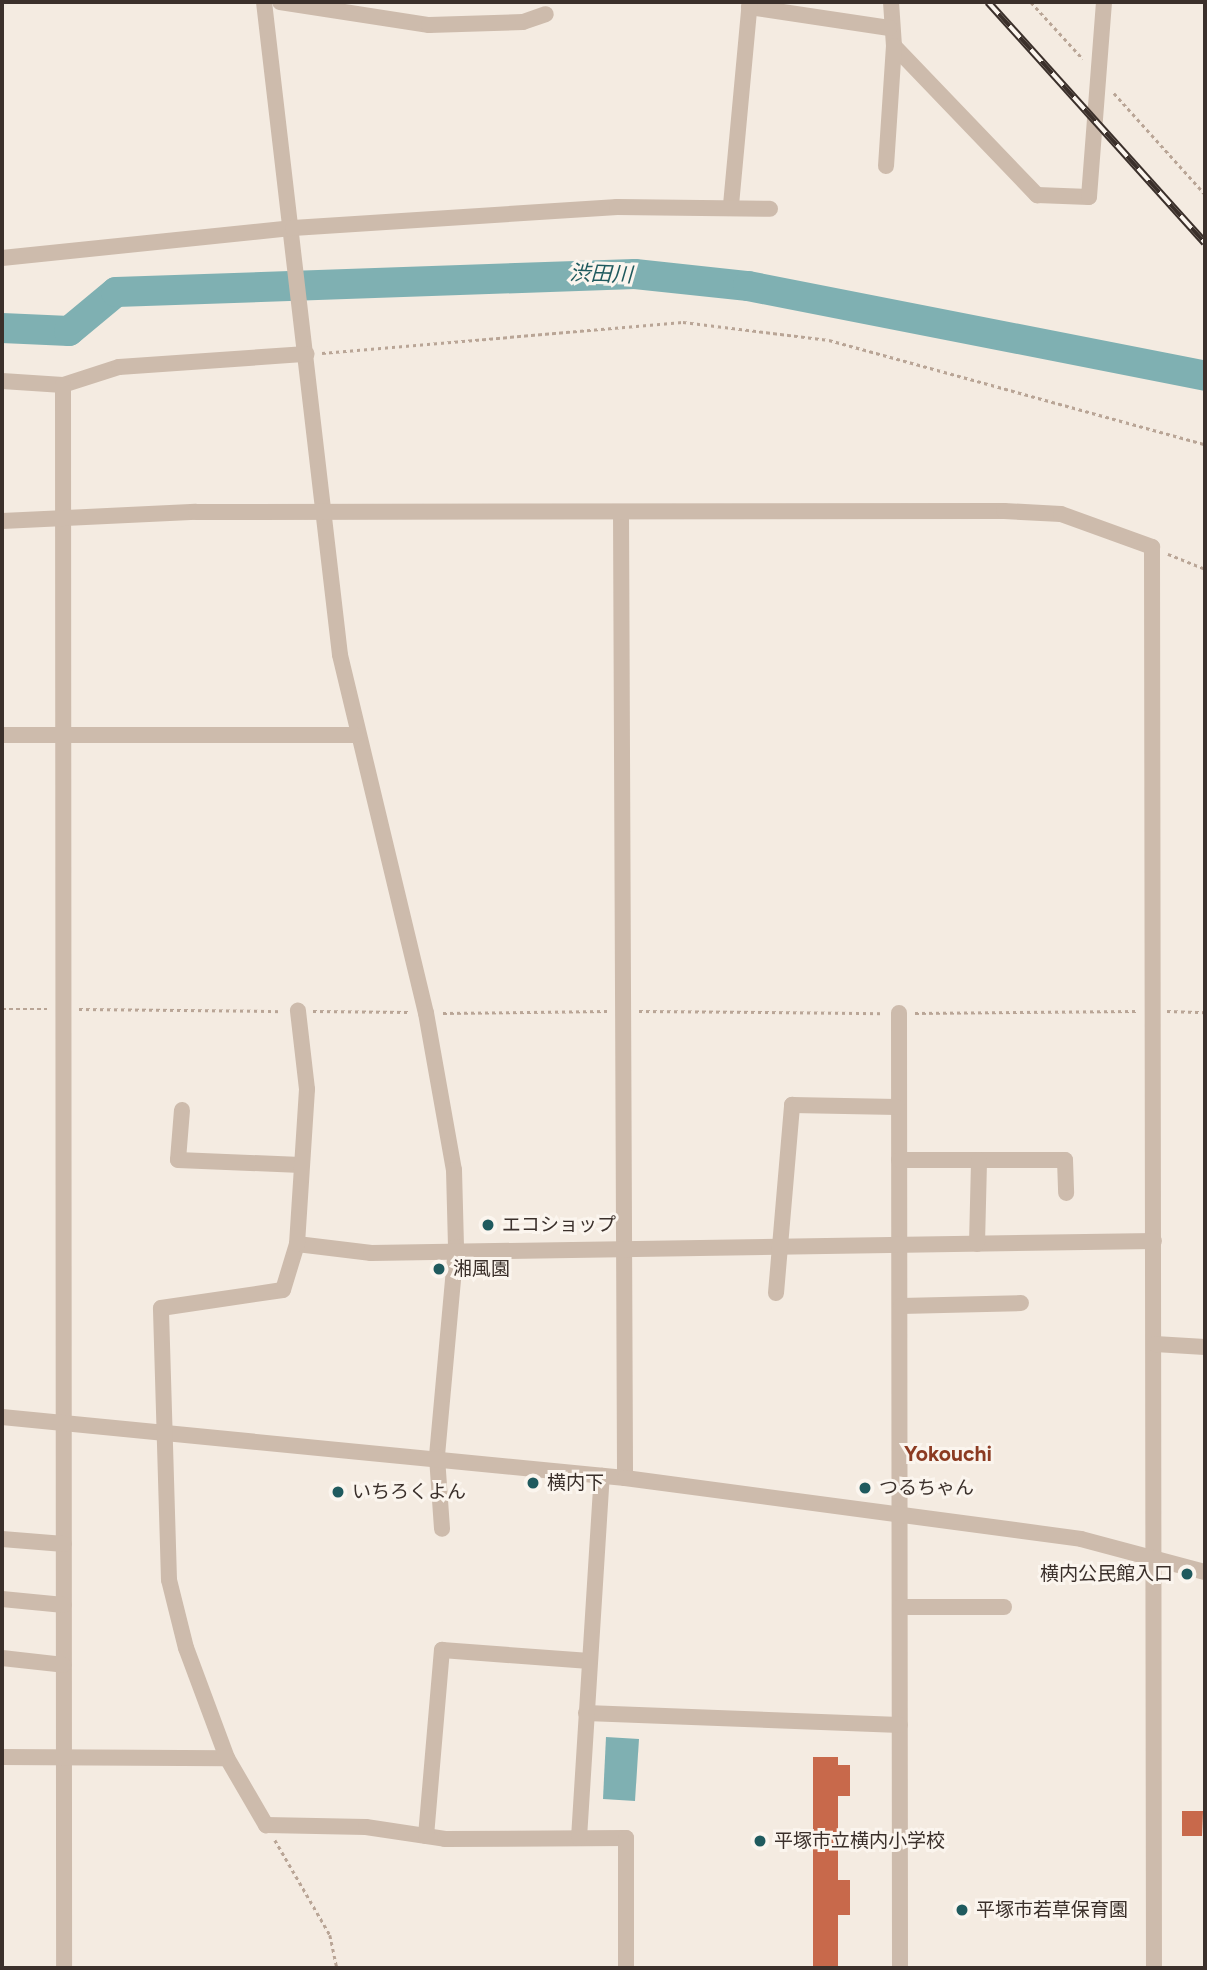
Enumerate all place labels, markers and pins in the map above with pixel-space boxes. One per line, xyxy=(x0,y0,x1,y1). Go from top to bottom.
place label: エコショップ xyxy=(502,1214,616,1236)
marker: エコショップ xyxy=(480,1217,496,1233)
place label: 湘風園 xyxy=(453,1258,510,1280)
marker: 湘風園 xyxy=(431,1261,447,1277)
place label: 横内下 xyxy=(547,1472,604,1494)
marker: 横内下 xyxy=(525,1475,541,1491)
place label: つるちゃん xyxy=(879,1477,974,1499)
marker: つるちゃん xyxy=(857,1480,873,1496)
place label: いちろくよん xyxy=(352,1481,466,1503)
marker: いちろくよん xyxy=(330,1484,346,1500)
place label: 横内公民館入口 xyxy=(1040,1563,1173,1585)
marker: 横内公民館入口 xyxy=(1179,1566,1195,1582)
place label: 平塚市立横内小学校 xyxy=(774,1830,945,1852)
marker: 平塚市立横内小学校 xyxy=(752,1833,768,1849)
place label: 平塚市若草保育園 xyxy=(976,1899,1128,1921)
marker: 平塚市若草保育園 xyxy=(954,1902,970,1918)

